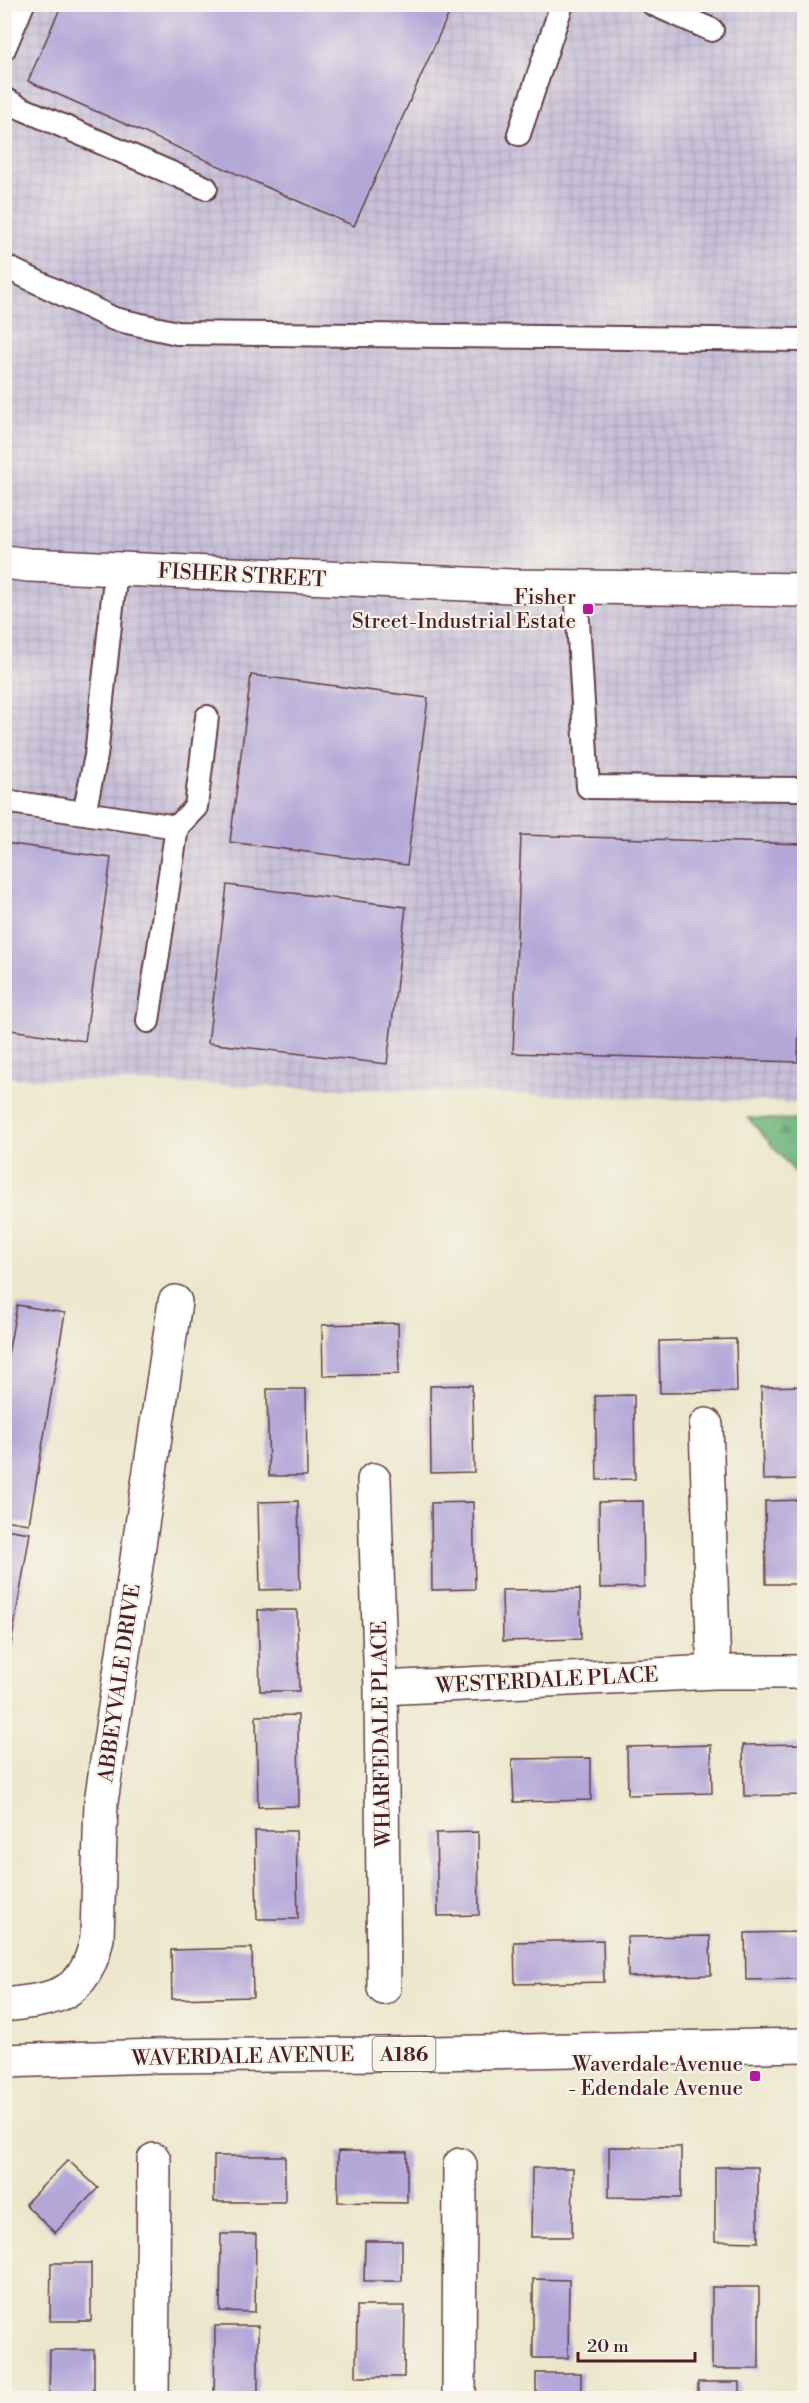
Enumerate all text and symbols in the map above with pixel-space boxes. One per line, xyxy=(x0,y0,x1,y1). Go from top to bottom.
street label: FISHER STREET xyxy=(157,559,327,593)
place label: Fisher Street-Industrial Estate xyxy=(352,585,576,635)
marker: Fisher Street-Industrial Estate xyxy=(581,602,595,616)
street label: ABBEYVALE DRIVE xyxy=(93,1582,147,1785)
street label: WHARFEDALE PLACE xyxy=(367,1620,397,1849)
street label: WESTERDALE PLACE xyxy=(434,1662,659,1700)
road number: A186 xyxy=(372,2037,436,2071)
street label: WAVERDALE AVENUE xyxy=(130,2042,355,2072)
place label: Waverdale Avenue - Edendale Avenue xyxy=(568,2052,743,2102)
marker: Waverdale Avenue - Edendale Avenue xyxy=(748,2069,762,2083)
scale bar xyxy=(578,2325,695,2363)
text: 20 m xyxy=(587,2335,629,2358)

